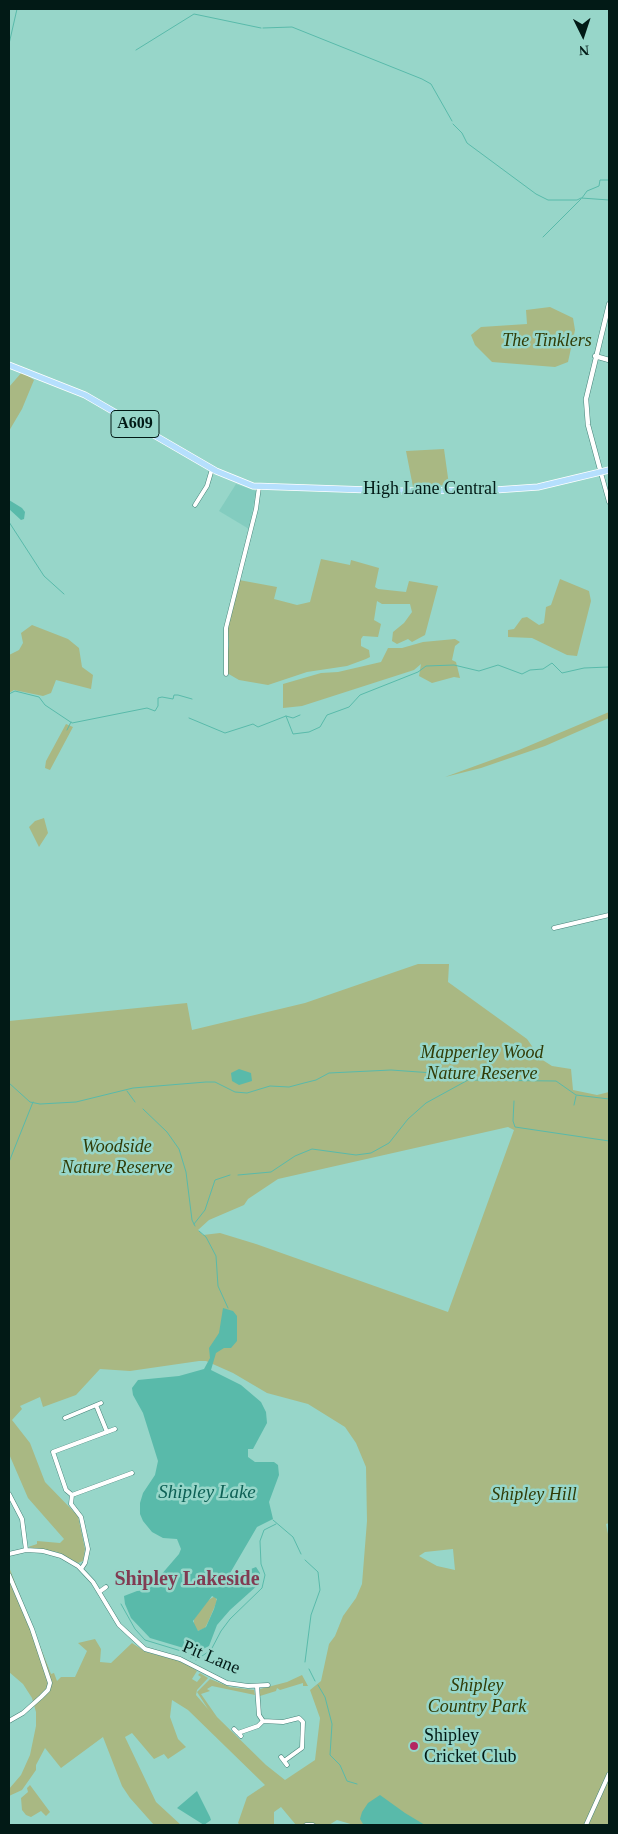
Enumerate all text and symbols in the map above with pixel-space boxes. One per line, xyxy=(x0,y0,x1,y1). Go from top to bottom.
north arrow xyxy=(558,10,608,60)
text: N xyxy=(579,43,590,58)
park label: The Tinklers xyxy=(502,330,592,352)
road number: A609 xyxy=(111,410,159,438)
street label: High Lane Central xyxy=(363,478,497,500)
park label: Mapperley Wood Nature Reserve xyxy=(421,1042,543,1084)
park label: Woodside Nature Reserve xyxy=(62,1136,172,1178)
water label: Shipley Lake xyxy=(158,1482,256,1504)
park label: Shipley Hill xyxy=(491,1484,577,1506)
district label: Shipley Lakeside xyxy=(114,1568,260,1592)
street label: Pit Lane xyxy=(179,1636,243,1680)
park label: Shipley Country Park xyxy=(428,1675,526,1718)
place label: Shipley Cricket Club xyxy=(424,1725,516,1768)
marker: Shipley Cricket Club xyxy=(408,1740,420,1752)

